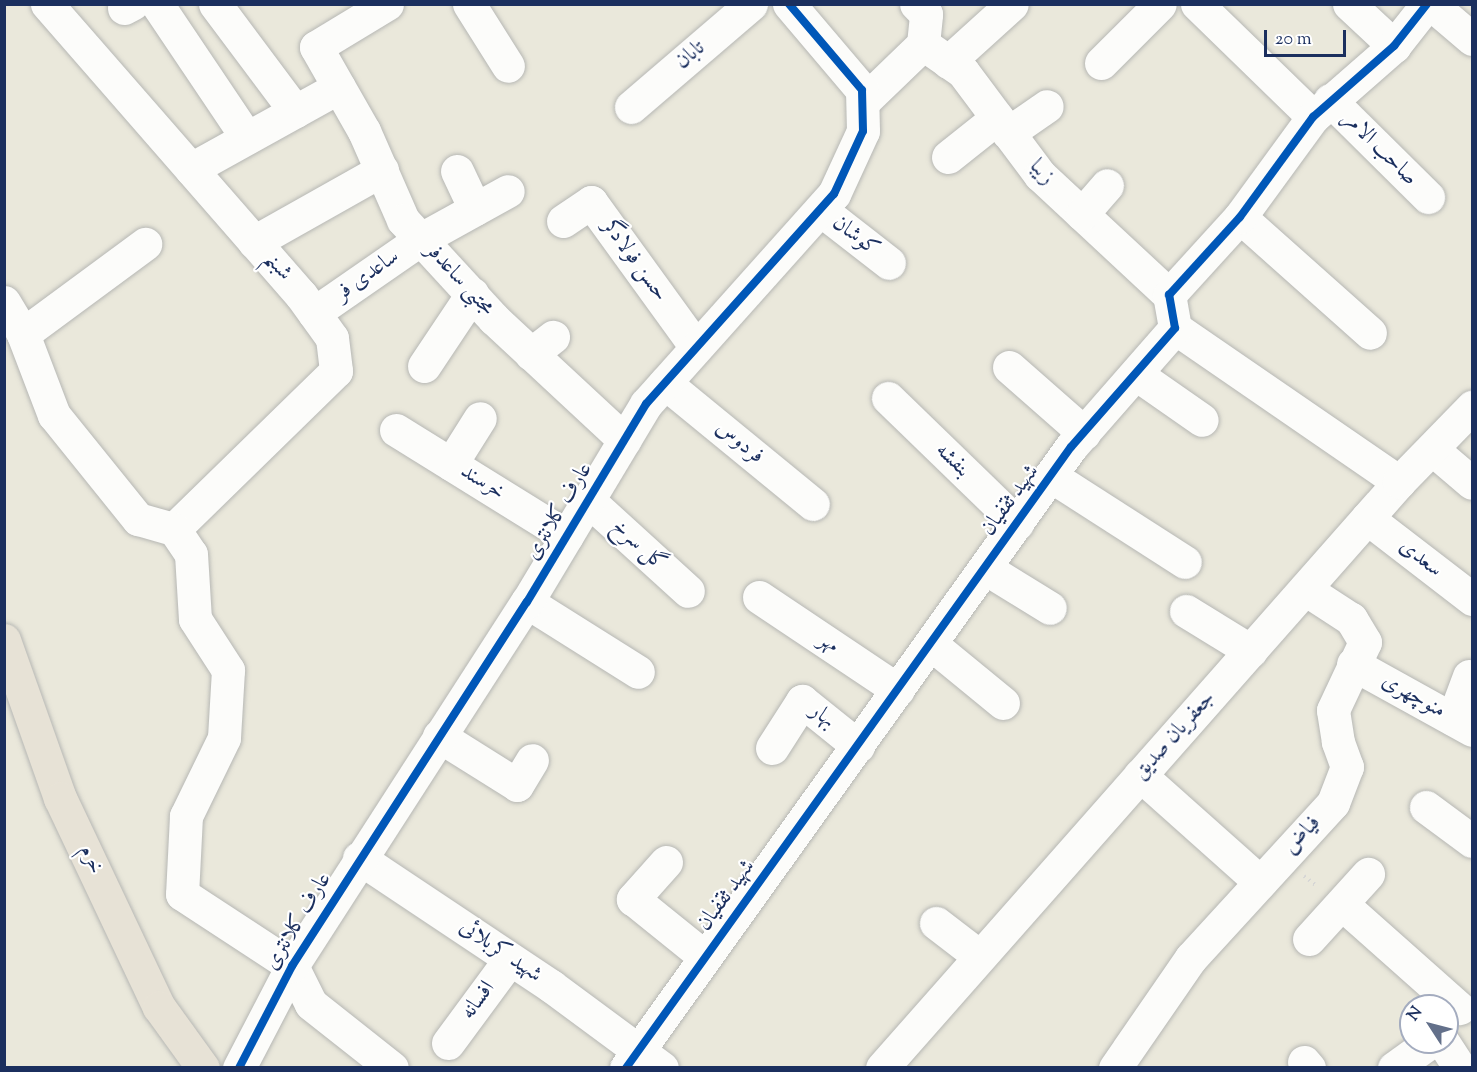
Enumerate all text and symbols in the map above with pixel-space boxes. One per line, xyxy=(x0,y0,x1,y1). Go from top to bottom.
scale bar xyxy=(1267,18,1350,56)
text: 20 m xyxy=(1275,27,1312,53)
street label: تابان xyxy=(671,36,711,76)
street label: صاحب الامر xyxy=(1336,106,1422,192)
street label: زیبا xyxy=(1023,155,1059,191)
street label: کوشان xyxy=(826,211,884,263)
street label: حسن فولادگر xyxy=(595,215,673,307)
street label: مجتبی ساعدفر xyxy=(419,238,499,322)
street label: ساعدی فر xyxy=(331,245,405,307)
street label: شبنم xyxy=(257,247,297,287)
street label: فردوس xyxy=(709,416,769,470)
street label: بنفشه xyxy=(929,438,975,484)
street label: عارف کلانتری xyxy=(521,458,599,566)
street label: خرسند xyxy=(455,459,509,507)
street label: شهید ثقفیان xyxy=(976,460,1046,542)
street label: گل سرخ xyxy=(605,514,671,578)
street label: سعدی xyxy=(1393,534,1447,584)
street label: مهر xyxy=(813,628,843,660)
street label: منوچهری xyxy=(1376,669,1450,725)
street label: جعفریان صدیق xyxy=(1128,686,1222,786)
street label: بهار xyxy=(804,699,840,735)
street label: فیاض xyxy=(1279,811,1327,861)
street label: خرم xyxy=(72,841,108,879)
street label: شهید ثقفیان xyxy=(692,855,762,937)
street label: عارف کلانتری xyxy=(260,868,338,976)
street label: شهید کربلائی xyxy=(454,915,546,989)
street label: افسانه xyxy=(456,977,502,1025)
north arrow xyxy=(1399,994,1459,1054)
text: N xyxy=(1403,1002,1429,1026)

